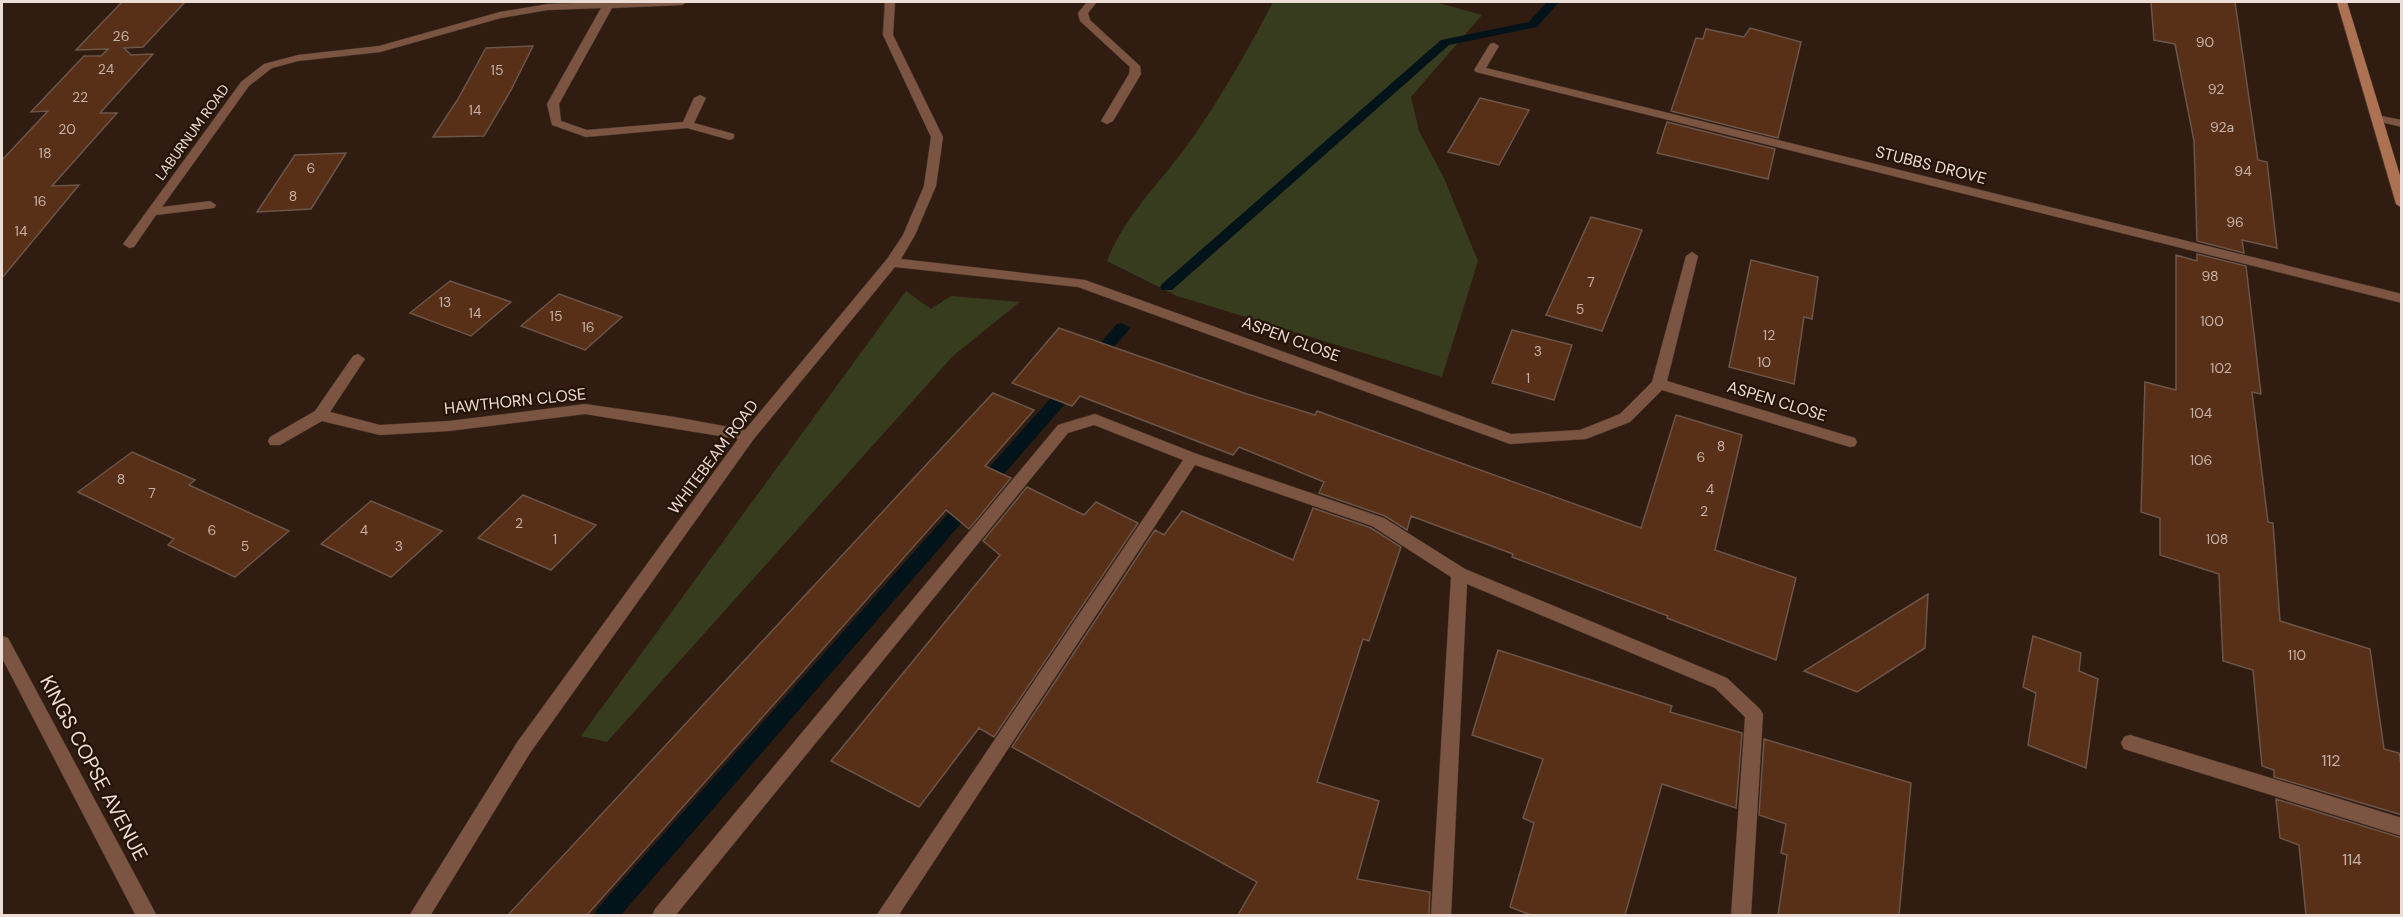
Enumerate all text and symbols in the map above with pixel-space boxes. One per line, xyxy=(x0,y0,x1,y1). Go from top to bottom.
house number: 26 xyxy=(113,27,129,45)
house number: 90 xyxy=(2196,33,2214,51)
house number: 24 xyxy=(98,60,115,78)
house number: 15 xyxy=(491,61,503,79)
street label: LABURNUM ROAD xyxy=(151,80,233,184)
house number: 92 xyxy=(2208,80,2224,98)
house number: 22 xyxy=(72,88,88,106)
house number: 14 xyxy=(469,101,482,119)
house number: 92a xyxy=(2210,118,2234,136)
house number: 20 xyxy=(58,120,76,138)
street label: STUBBS DROVE xyxy=(1873,141,1989,189)
house number: 18 xyxy=(39,144,51,162)
house number: 6 xyxy=(307,159,315,177)
house number: 94 xyxy=(2234,162,2252,180)
house number: 8 xyxy=(289,187,297,205)
house number: 16 xyxy=(33,192,47,210)
house number: 96 xyxy=(2226,213,2244,231)
house number: 14 xyxy=(15,222,28,240)
house number: 98 xyxy=(2201,267,2219,285)
house number: 7 xyxy=(1587,273,1595,291)
house number: 13 xyxy=(439,293,451,311)
house number: 5 xyxy=(1576,300,1584,318)
house number: 14 xyxy=(469,304,482,322)
house number: 15 xyxy=(550,307,562,325)
street label: ASPEN CLOSE xyxy=(1239,312,1343,366)
house number: 100 xyxy=(2200,312,2224,330)
house number: 16 xyxy=(581,318,595,336)
house number: 12 xyxy=(1763,326,1775,344)
house number: 3 xyxy=(1534,342,1542,360)
house number: 10 xyxy=(1757,353,1771,371)
house number: 102 xyxy=(2210,359,2232,377)
house number: 1 xyxy=(1526,369,1530,387)
street label: ASPEN CLOSE xyxy=(1725,376,1829,426)
street label: HAWTHORN CLOSE xyxy=(443,383,587,419)
street label: WHITEBEAM ROAD xyxy=(663,396,763,518)
house number: 104 xyxy=(2190,404,2213,422)
house number: 8 xyxy=(1717,437,1725,455)
house number: 6 xyxy=(1697,448,1705,466)
house number: 106 xyxy=(2190,451,2212,469)
house number: 8 xyxy=(117,470,125,488)
house number: 4 xyxy=(1706,480,1715,498)
house number: 7 xyxy=(148,484,156,502)
house number: 2 xyxy=(1700,502,1708,520)
house number: 2 xyxy=(515,514,523,532)
house number: 6 xyxy=(208,521,216,539)
house number: 4 xyxy=(360,521,369,539)
house number: 1 xyxy=(553,530,557,548)
house number: 108 xyxy=(2206,530,2228,548)
house number: 5 xyxy=(241,537,249,555)
house number: 3 xyxy=(395,537,403,555)
house number: 110 xyxy=(2288,646,2306,664)
street label: KINGS COPSE AVENUE xyxy=(34,671,154,865)
house number: 112 xyxy=(2321,750,2341,771)
house number: 114 xyxy=(2342,849,2362,870)

